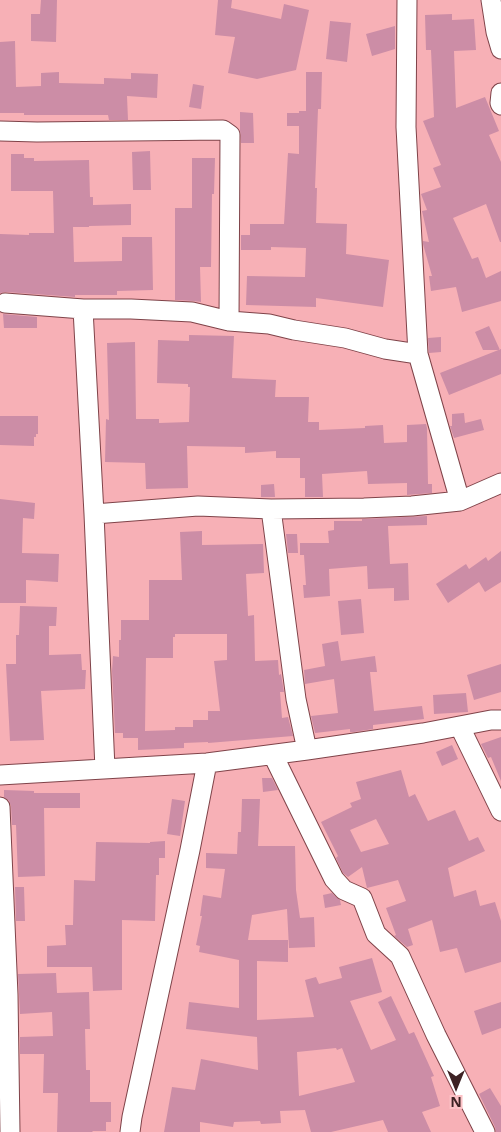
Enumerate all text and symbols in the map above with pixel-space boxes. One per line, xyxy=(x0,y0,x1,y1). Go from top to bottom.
north arrow xyxy=(431,1062,481,1112)
text: N xyxy=(450,1093,462,1112)

